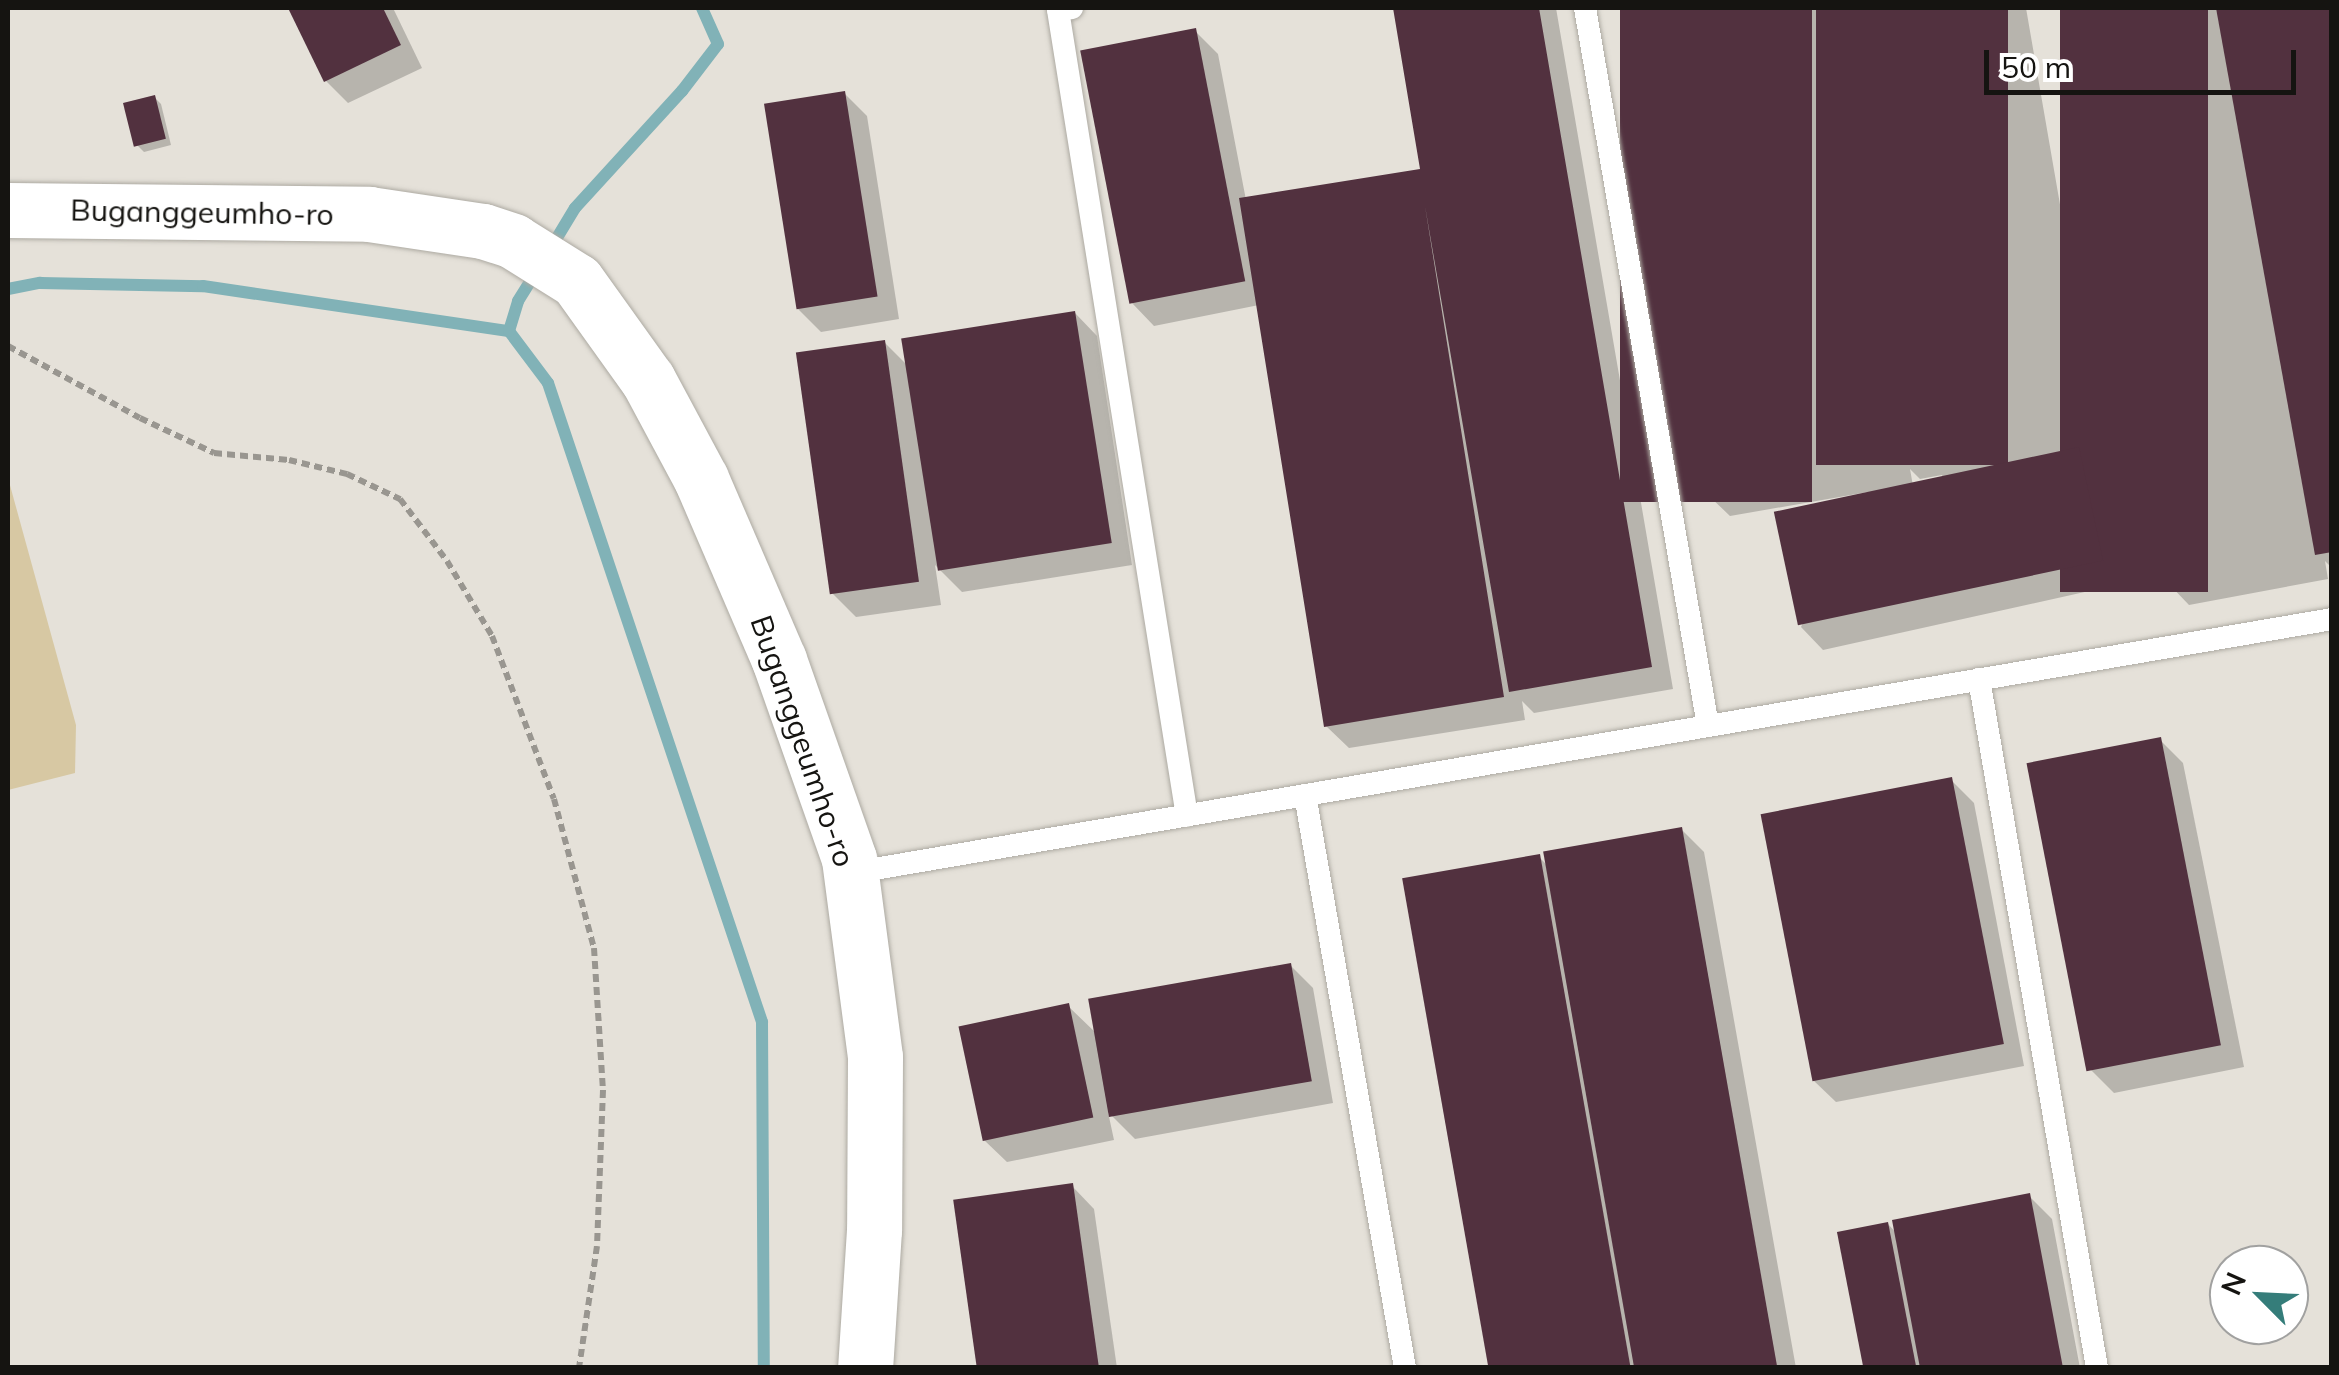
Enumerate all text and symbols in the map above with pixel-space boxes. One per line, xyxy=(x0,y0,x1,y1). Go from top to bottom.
scale bar xyxy=(1989,30,2302,92)
text: 50 m xyxy=(2001,48,2071,86)
street label: Buganggeumho-ro xyxy=(70,192,334,232)
street label: Buganggeumho-ro xyxy=(743,611,863,871)
north arrow xyxy=(2209,1245,2309,1345)
text: N xyxy=(2213,1267,2253,1300)

